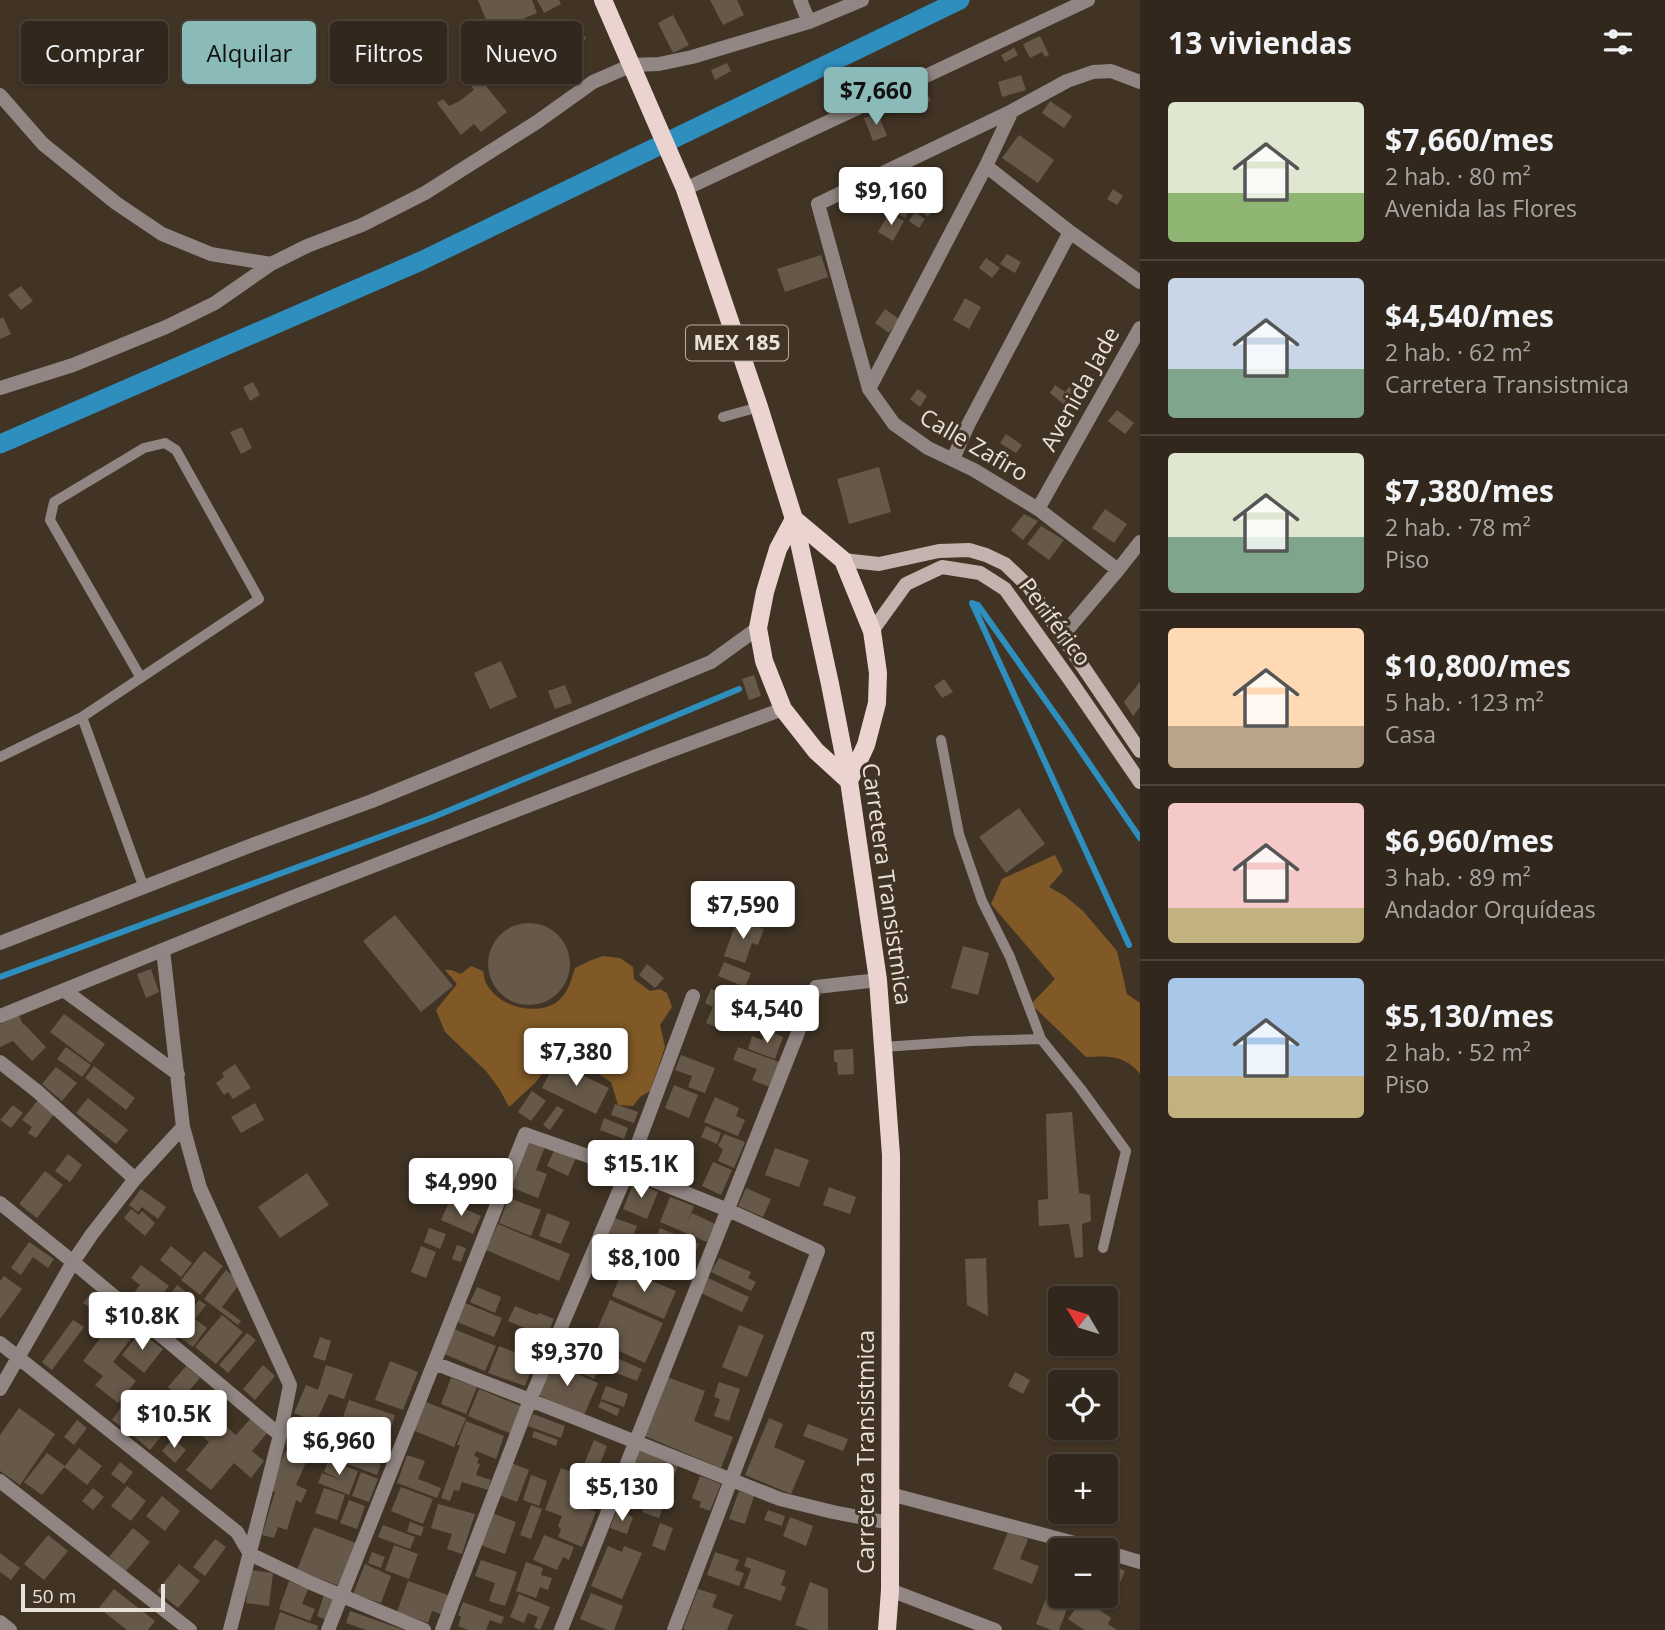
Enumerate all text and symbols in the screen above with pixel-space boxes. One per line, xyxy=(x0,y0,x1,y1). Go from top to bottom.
chip: Comprar xyxy=(21,21,168,84)
chip: Alquilar xyxy=(182,21,316,84)
chip: Filtros xyxy=(330,21,447,84)
chip: Nuevo xyxy=(461,21,582,84)
text: 13 viviendas xyxy=(1168,22,1352,63)
icon: filters xyxy=(1599,23,1637,61)
pin: $7,660 xyxy=(819,68,933,127)
text: $7,660 xyxy=(840,74,912,106)
text: $7,660/mes xyxy=(1385,119,1554,160)
icon: home xyxy=(1224,130,1308,214)
text: 2 hab. · 80 m² xyxy=(1385,160,1531,192)
pin: $9,160 xyxy=(834,168,948,227)
text: $9,160 xyxy=(855,174,927,206)
text: Avenida las Flores xyxy=(1385,192,1577,224)
text: $4,540/mes xyxy=(1385,295,1554,336)
icon: home xyxy=(1224,306,1308,390)
street label: Avenida Jade xyxy=(1032,321,1126,456)
road number: MEX 185 xyxy=(686,326,788,360)
text: 2 hab. · 62 m² xyxy=(1385,336,1531,368)
text: Carretera Transistmica xyxy=(1385,368,1629,400)
street label: Calle Zafiro xyxy=(914,400,1035,488)
text: $7,380/mes xyxy=(1385,470,1554,511)
icon: home xyxy=(1224,481,1308,565)
text: 2 hab. · 78 m² xyxy=(1385,511,1531,543)
text: Piso xyxy=(1385,543,1429,575)
street label: Periférico xyxy=(1012,571,1099,672)
text: $10,800/mes xyxy=(1385,645,1571,686)
icon: home xyxy=(1224,656,1308,740)
text: 5 hab. · 123 m² xyxy=(1385,686,1544,718)
text: Casa xyxy=(1385,718,1436,750)
street label: Carretera Transistmica xyxy=(855,761,921,1007)
text: $6,960/mes xyxy=(1385,820,1554,861)
icon: home xyxy=(1224,831,1308,915)
text: 3 hab. · 89 m² xyxy=(1385,861,1531,893)
pin: $7,590 xyxy=(686,881,800,941)
text: $7,590 xyxy=(707,888,779,920)
text: Andador Orquídeas xyxy=(1385,893,1596,925)
pin: $4,540 xyxy=(710,986,824,1045)
text: $4,540 xyxy=(731,992,803,1024)
text: $5,130/mes xyxy=(1385,995,1554,1036)
icon: home xyxy=(1224,1006,1308,1090)
pin: $7,380 xyxy=(519,1028,633,1088)
text: $7,380 xyxy=(540,1035,612,1067)
text: 2 hab. · 52 m² xyxy=(1385,1036,1531,1068)
text: Piso xyxy=(1385,1068,1429,1100)
pin: $15.1K xyxy=(584,1140,698,1200)
text: $15.1K xyxy=(604,1147,678,1179)
pin: $4,990 xyxy=(404,1158,518,1218)
text: $4,990 xyxy=(425,1165,497,1197)
pin: $8,100 xyxy=(587,1234,701,1294)
text: $8,100 xyxy=(608,1241,680,1273)
north arrow xyxy=(1048,1286,1118,1356)
map controls xyxy=(1048,1286,1118,1608)
pin: $10.8K xyxy=(85,1292,199,1352)
text: $10.8K xyxy=(105,1299,179,1331)
pin: $9,370 xyxy=(510,1328,624,1388)
street label: Carretera Transistmica xyxy=(849,1330,881,1574)
text: $9,370 xyxy=(531,1335,603,1367)
button: locate xyxy=(1048,1370,1118,1440)
pin: $10.5K xyxy=(117,1390,231,1450)
text: $10.5K xyxy=(137,1397,211,1429)
pin: $6,960 xyxy=(282,1418,396,1477)
text: $6,960 xyxy=(303,1424,375,1456)
button: + xyxy=(1048,1454,1118,1524)
pin: $5,130 xyxy=(565,1464,679,1523)
text: $5,130 xyxy=(586,1470,658,1502)
button: − xyxy=(1048,1538,1118,1608)
scale bar xyxy=(21,1581,164,1613)
text: 50 m xyxy=(32,1583,76,1609)

